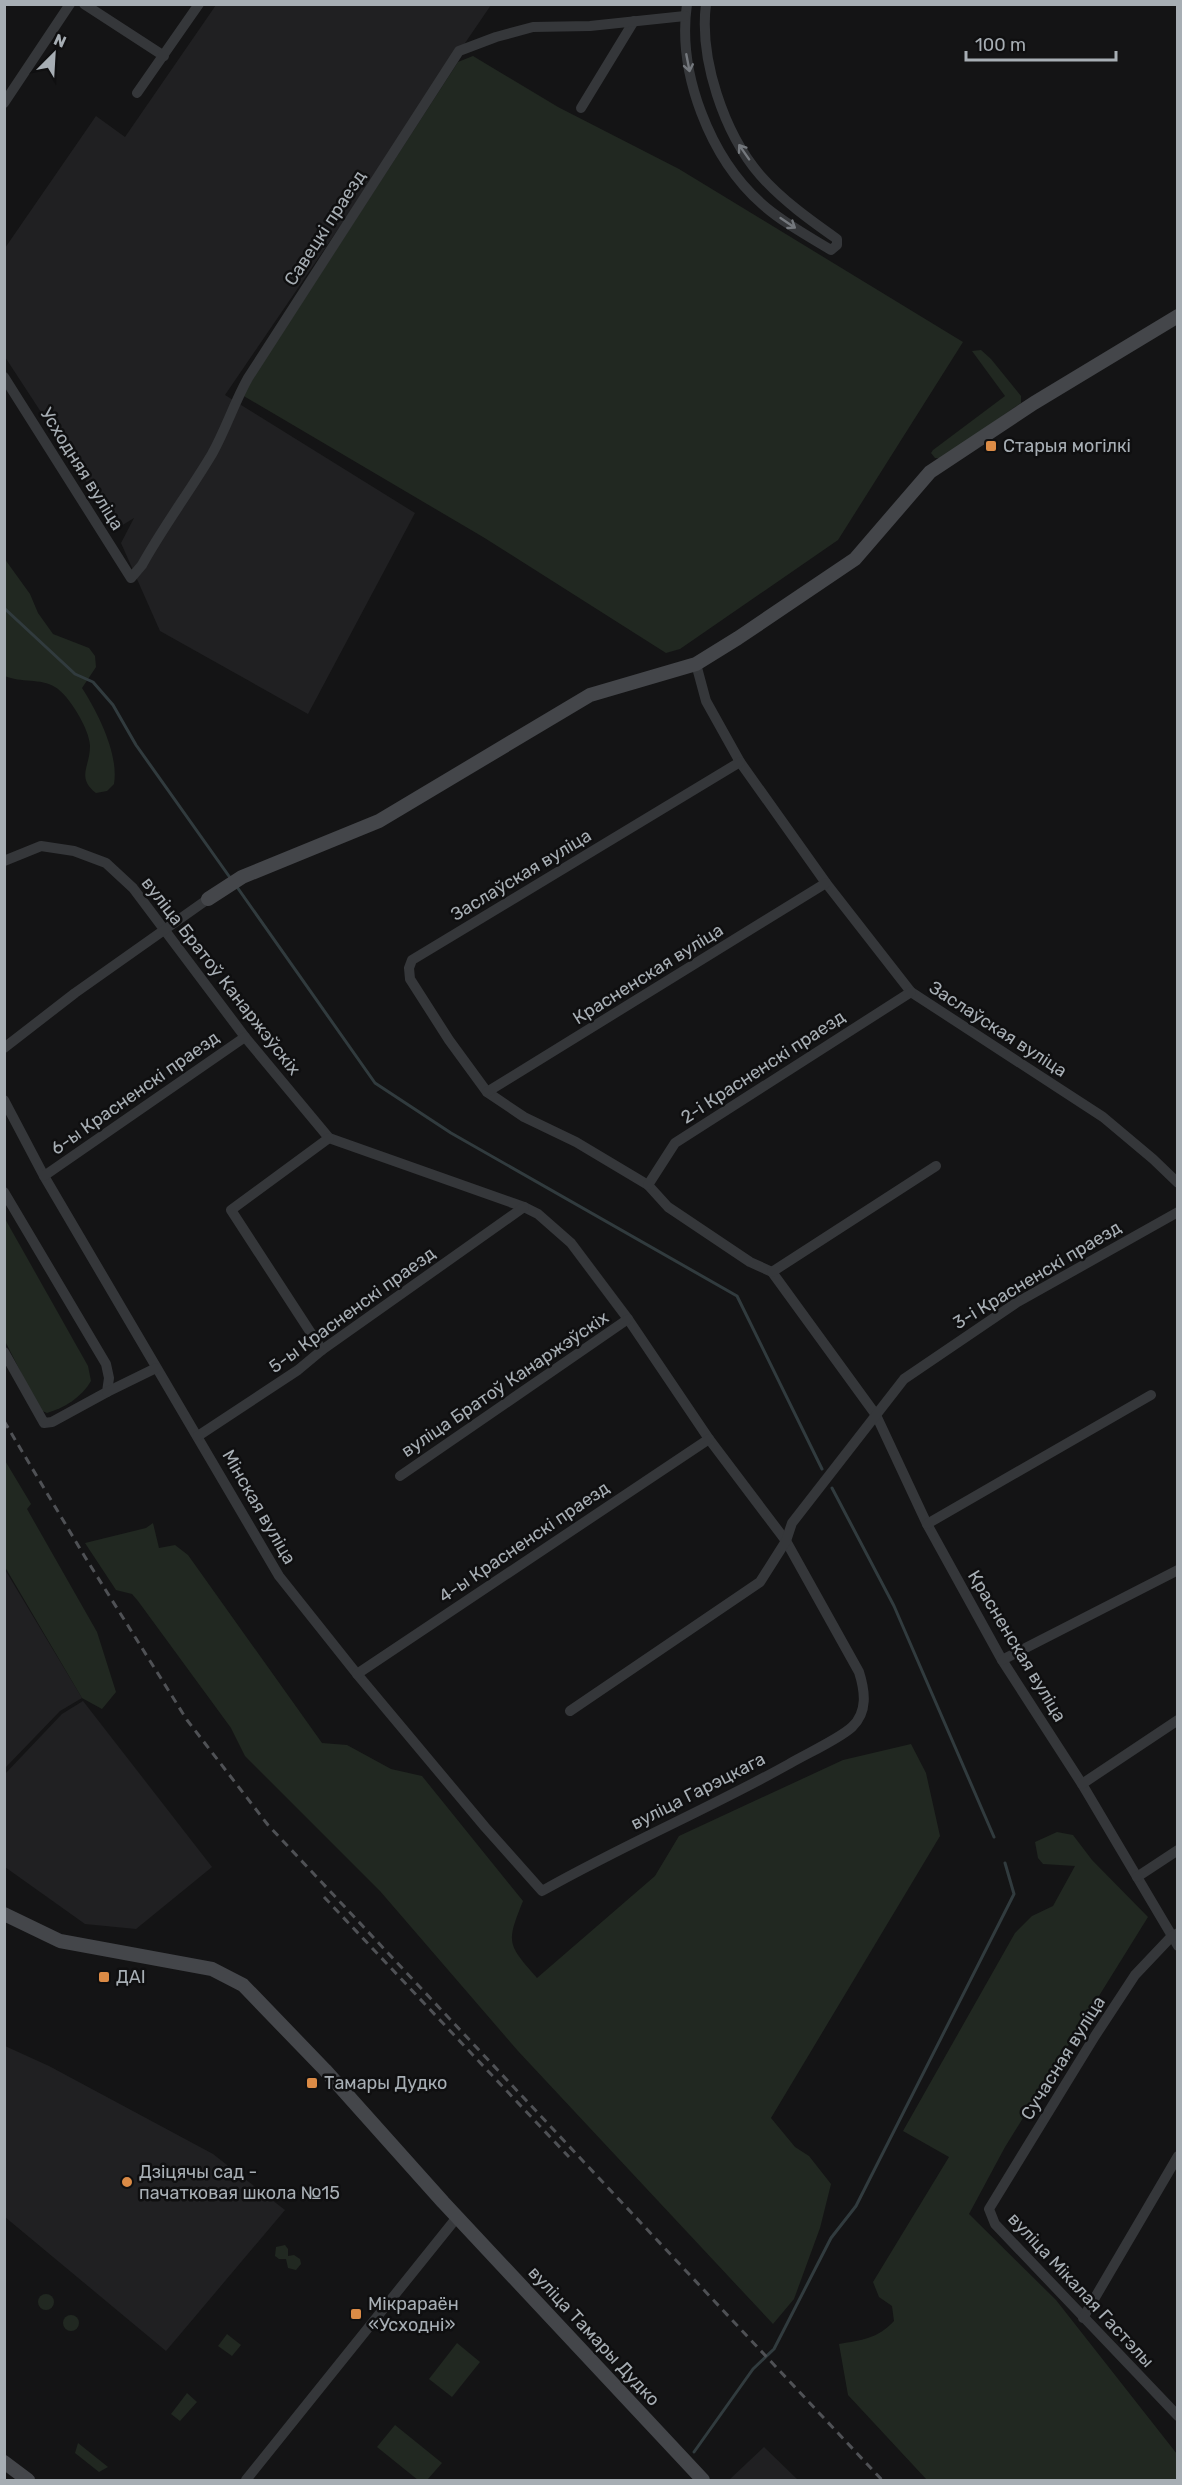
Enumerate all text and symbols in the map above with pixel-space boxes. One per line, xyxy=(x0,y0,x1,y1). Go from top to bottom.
north arrow xyxy=(24,24,84,84)
scale bar xyxy=(966,24,1116,62)
text: N xyxy=(51,30,69,52)
text: 100 m xyxy=(975,34,1026,56)
one-way arrow xyxy=(683,52,694,72)
one-way arrow xyxy=(738,144,750,161)
street label: Савецкі праезд xyxy=(280,166,371,290)
one-way arrow xyxy=(780,217,796,229)
street label: Усходняя вуліца xyxy=(35,404,129,534)
place label: Старыя могілкі xyxy=(1003,435,1131,457)
marker: Старыя могілкі xyxy=(984,439,998,453)
street label: Заслаўская вуліца xyxy=(447,824,595,926)
street label: вуліца Братоў Канаржэўскіх xyxy=(137,872,305,1080)
street label: Красненская вуліца xyxy=(569,919,727,1029)
street label: Заслаўская вуліца xyxy=(925,976,1071,1082)
street label: 2-і Красненскі праезд xyxy=(677,1006,849,1128)
street label: 6-ы Красненскі праезд xyxy=(47,1026,224,1160)
street label: 3-і Красненскі праезд xyxy=(949,1216,1125,1334)
street label: 5-ы Красненскі праезд xyxy=(264,1242,440,1378)
street label: вуліца Братоў Канаржэўскіх xyxy=(397,1306,613,1462)
street label: Мінская вуліца xyxy=(217,1446,301,1568)
street label: 4-ы Красненскі праезд xyxy=(435,1477,614,1607)
street label: Красненская вуліца xyxy=(963,1566,1071,1726)
street label: вуліца Гарэцкага xyxy=(627,1748,769,1834)
place label: ДАІ xyxy=(116,1966,146,1988)
marker: ДАІ xyxy=(97,1970,111,1984)
street label: Сучасная вуліца xyxy=(1016,1992,1110,2124)
place label: Тамары Дудко xyxy=(324,2072,447,2094)
marker: Тамары Дудко xyxy=(305,2076,319,2090)
place label: Дзіцячы сад - пачатковая школа №15 xyxy=(139,2161,340,2204)
marker: Дзіцячы сад - пачатковая школа №15 xyxy=(120,2175,134,2189)
street label: вуліца Мікалая Гастэлы xyxy=(1003,2208,1159,2372)
street label: вуліца Тамары Дудко xyxy=(524,2262,664,2410)
place label: Мікрараён «Усходні» xyxy=(368,2293,459,2336)
marker: Мікрараён «Усходні» xyxy=(349,2307,363,2321)

